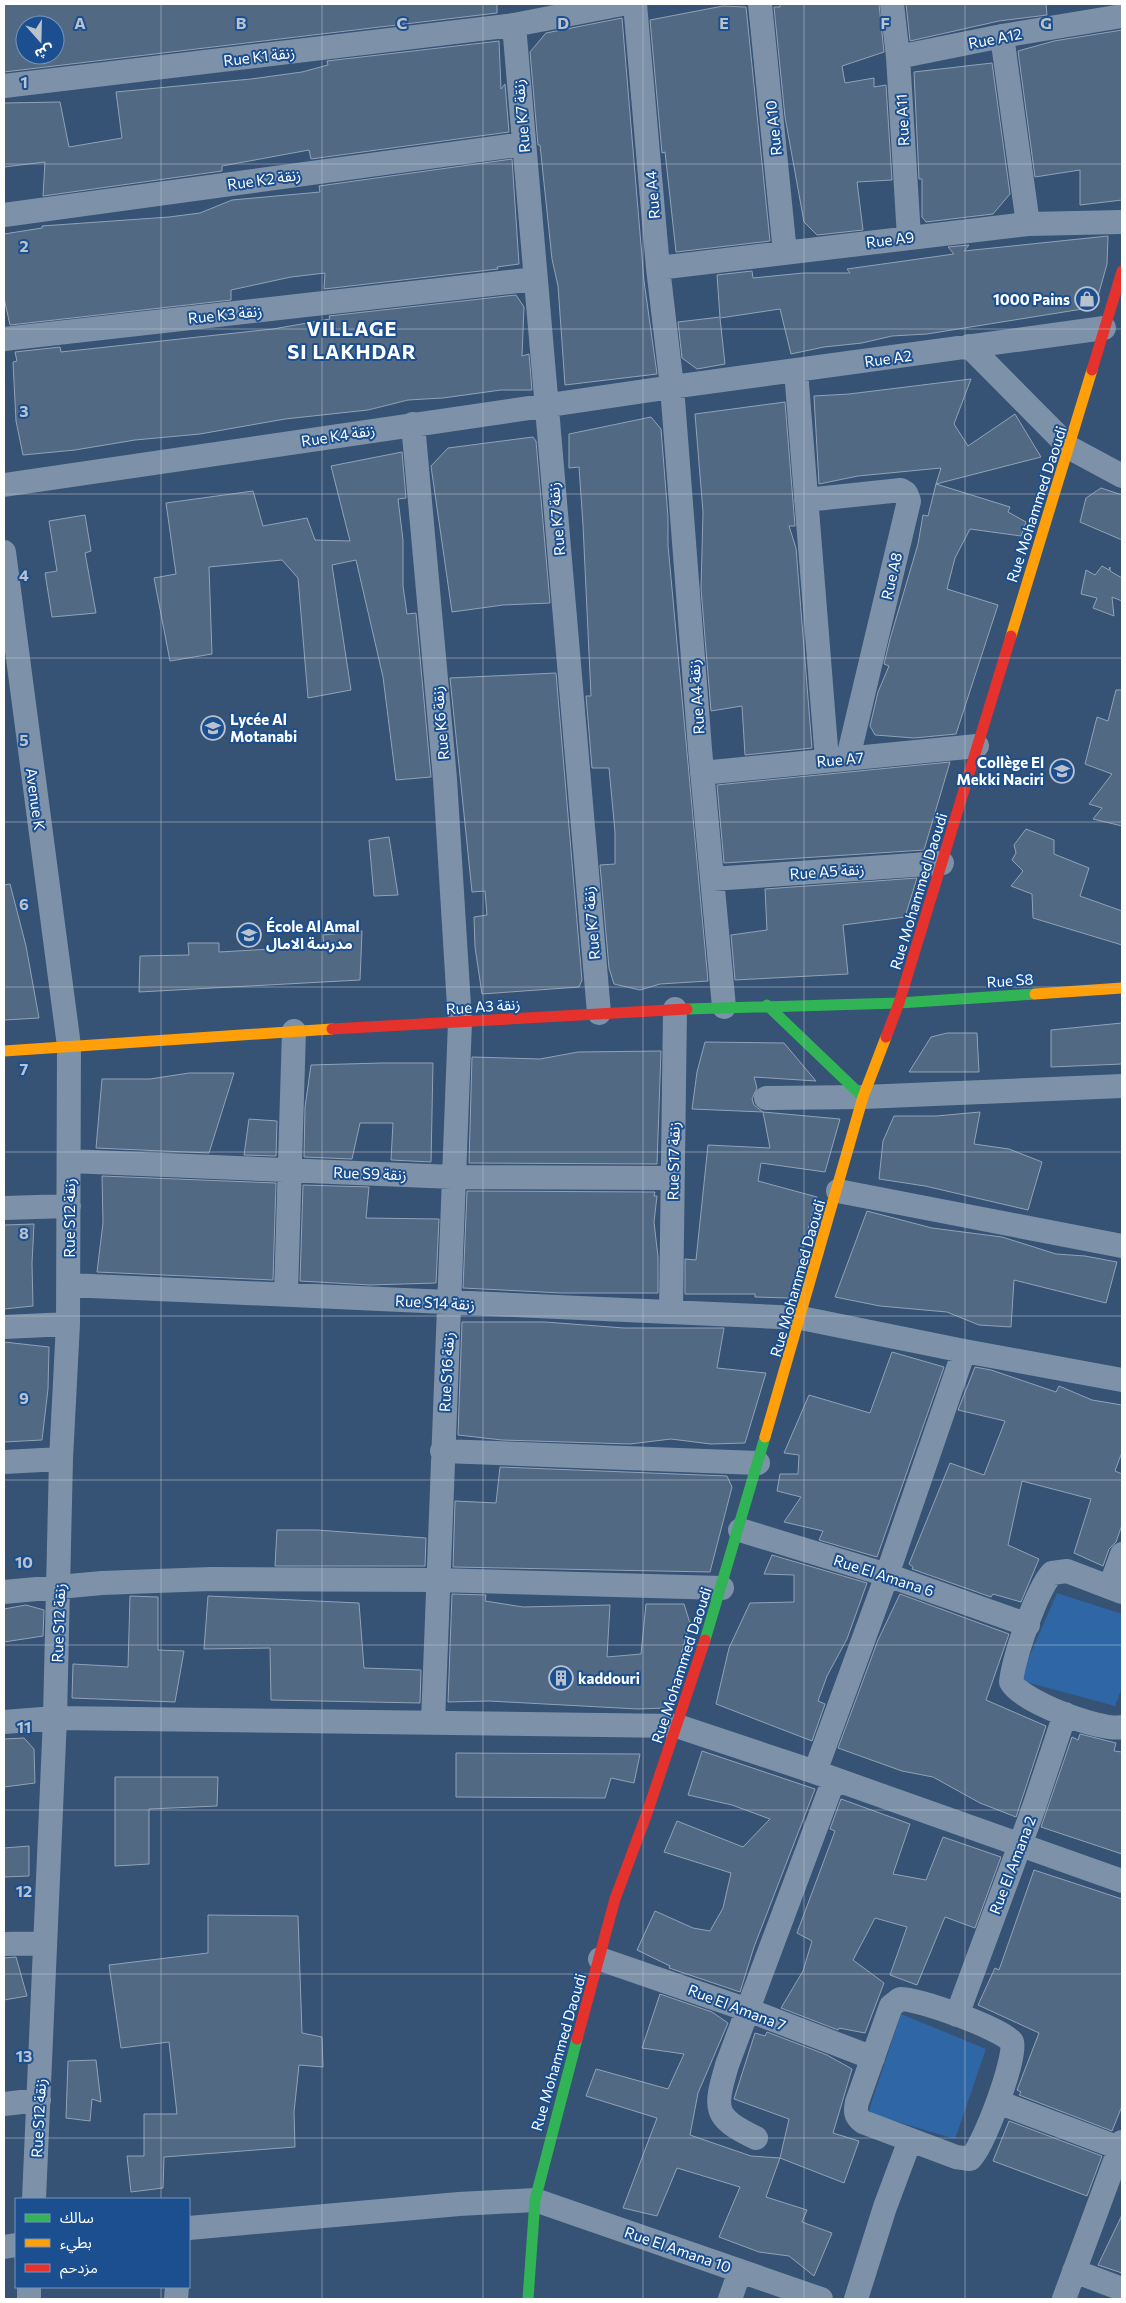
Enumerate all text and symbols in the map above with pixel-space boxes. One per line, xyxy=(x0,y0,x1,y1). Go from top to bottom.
text: A xyxy=(74,13,86,32)
text: B xyxy=(236,13,247,32)
text: C xyxy=(397,13,408,32)
text: D xyxy=(557,13,569,32)
text: E xyxy=(719,13,729,32)
text: F xyxy=(880,13,890,32)
text: G xyxy=(1040,13,1052,32)
north arrow xyxy=(15,15,65,65)
street label: Rue A12 xyxy=(967,24,1023,52)
text: ش xyxy=(33,41,57,64)
street label: Rue K1 زنقة xyxy=(222,43,296,70)
text: 1 xyxy=(20,72,28,91)
street label: Rue K7 زنقة xyxy=(509,78,534,154)
street label: Rue A11 xyxy=(892,93,912,147)
street label: Rue A10 xyxy=(761,99,785,157)
street label: Rue K2 زنقة xyxy=(226,165,302,194)
street label: Rue A4 xyxy=(641,170,663,220)
street label: Rue A9 xyxy=(865,227,915,251)
text: 2 xyxy=(19,236,29,255)
shop icon: 1000 Pains xyxy=(1074,286,1100,312)
place label: 1000 Pains xyxy=(993,290,1070,308)
street label: Rue K3 زنقة xyxy=(187,301,263,328)
district label: VILLAGE SI LAKHDAR xyxy=(287,316,417,363)
street label: Rue A2 xyxy=(863,346,913,370)
text: 3 xyxy=(19,401,29,420)
street label: Rue K4 زنقة xyxy=(300,420,376,451)
street label: Rue Mohammed Daoudi xyxy=(1002,424,1070,584)
street label: Rue K7 زنقة xyxy=(544,481,569,557)
street label: Rue A8 xyxy=(877,550,905,602)
text: 4 xyxy=(19,565,29,584)
street label: Rue A4 زنقة xyxy=(684,659,709,735)
street label: Rue K6 زنقة xyxy=(428,685,453,761)
place label: Lycée Al Motanabi xyxy=(230,710,297,745)
school or university icon: Lycée Al Motanabi xyxy=(200,715,226,741)
text: 5 xyxy=(19,730,29,749)
street label: Rue A7 xyxy=(816,748,864,770)
place label: Collège El Mekki Naciri xyxy=(957,753,1044,788)
school or university icon: Collège El Mekki Naciri xyxy=(1049,758,1075,784)
street label: Avenue K xyxy=(23,767,49,831)
street label: Rue Mohammed Daoudi xyxy=(886,810,950,972)
street label: Rue A5 زنقة xyxy=(789,859,865,884)
street label: Rue K7 زنقة xyxy=(579,885,604,961)
text: 6 xyxy=(19,894,29,913)
place label: École Al Amal مدرسة الامال xyxy=(266,917,360,953)
school or university icon: École Al Amal مدرسة الامال xyxy=(236,922,262,948)
street label: Rue S8 xyxy=(986,969,1034,991)
street label: Rue A3 زنقة xyxy=(445,994,521,1019)
text: 7 xyxy=(20,1059,29,1078)
street label: Rue S17 زنقة xyxy=(663,1121,684,1201)
street label: Rue S9 زنقة xyxy=(333,1163,407,1184)
street label: Rue S12 زنقة xyxy=(60,1178,79,1258)
street label: Rue Mohammed Daoudi xyxy=(766,1197,828,1359)
text: 8 xyxy=(19,1223,29,1242)
street label: Rue S14 زنقة xyxy=(395,1291,475,1314)
street label: Rue S16 زنقة xyxy=(435,1332,458,1413)
text: 9 xyxy=(19,1388,29,1407)
street label: Rue El Amana 6 xyxy=(832,1550,936,1600)
text: 10 xyxy=(15,1552,33,1571)
street label: Rue S12 زنقة xyxy=(48,1583,69,1663)
street label: Rue Mohammed Daoudi xyxy=(647,1585,715,1745)
building icon: kaddouri xyxy=(548,1665,574,1691)
place label: kaddouri xyxy=(578,1669,640,1687)
text: 11 xyxy=(17,1717,31,1736)
street label: Rue El Amana 2 xyxy=(985,1813,1039,1917)
text: 12 xyxy=(16,1881,32,1900)
street label: Rue Mohammed Daoudi xyxy=(527,1971,589,2133)
street label: Rue El Amana 7 xyxy=(686,1980,788,2034)
text: 13 xyxy=(16,2046,32,2065)
street label: Rue S12 زنقة xyxy=(27,2078,50,2158)
legend xyxy=(15,2198,190,2288)
text: سالك xyxy=(60,2208,94,2226)
street label: Rue El Amana 10 xyxy=(622,2222,734,2276)
text: بطيء xyxy=(60,2233,92,2254)
text: مزدحم xyxy=(60,2258,98,2279)

